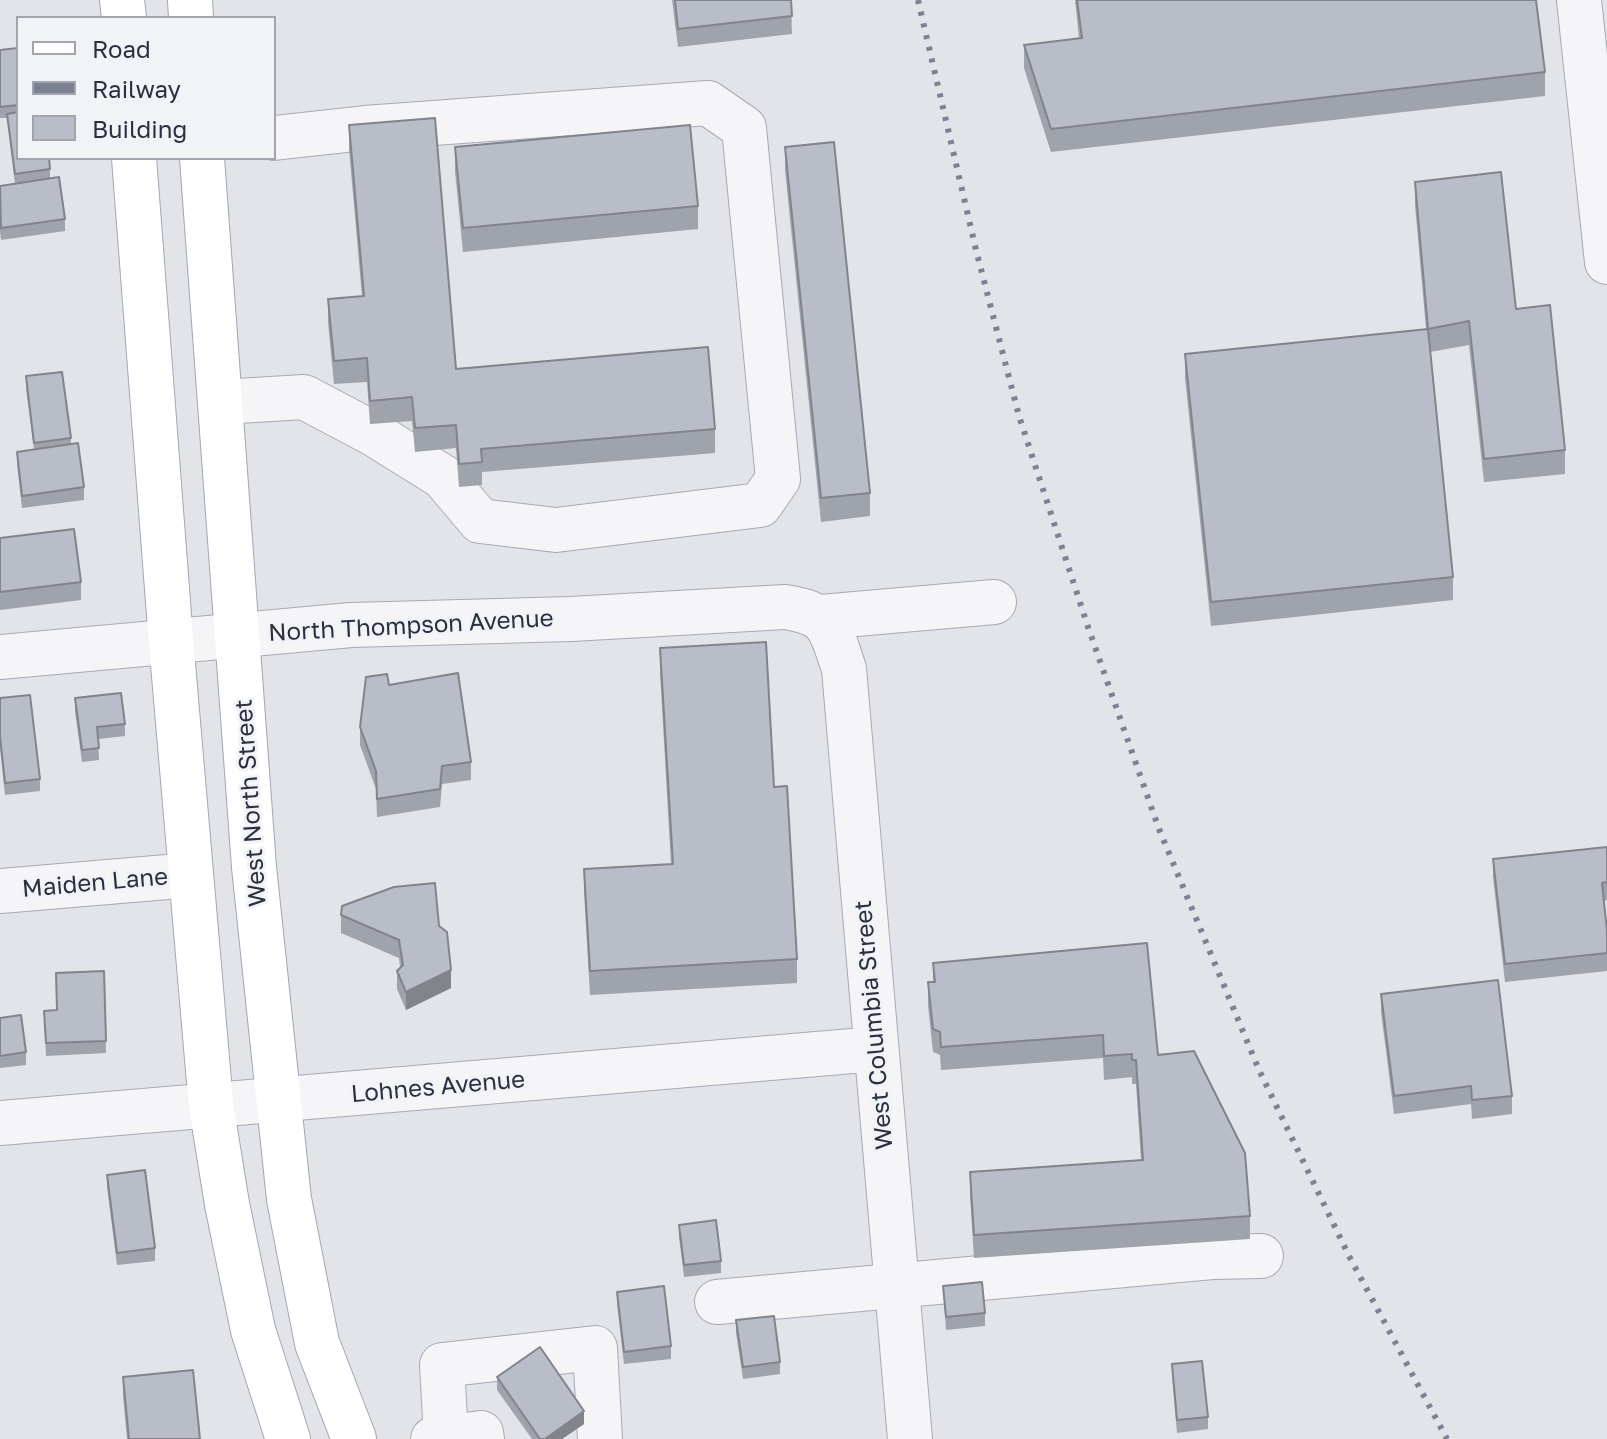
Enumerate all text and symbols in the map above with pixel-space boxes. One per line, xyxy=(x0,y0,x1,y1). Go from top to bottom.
legend xyxy=(16,16,276,160)
text: Road xyxy=(92,34,151,63)
text: Railway xyxy=(92,74,181,103)
text: Building xyxy=(92,114,187,143)
street label: North Thompson Avenue xyxy=(268,604,554,648)
street label: West North Street xyxy=(229,698,273,908)
street label: Maiden Lane xyxy=(21,862,169,904)
street label: West Columbia Street xyxy=(849,899,899,1151)
street label: Lohnes Avenue xyxy=(350,1065,526,1109)

